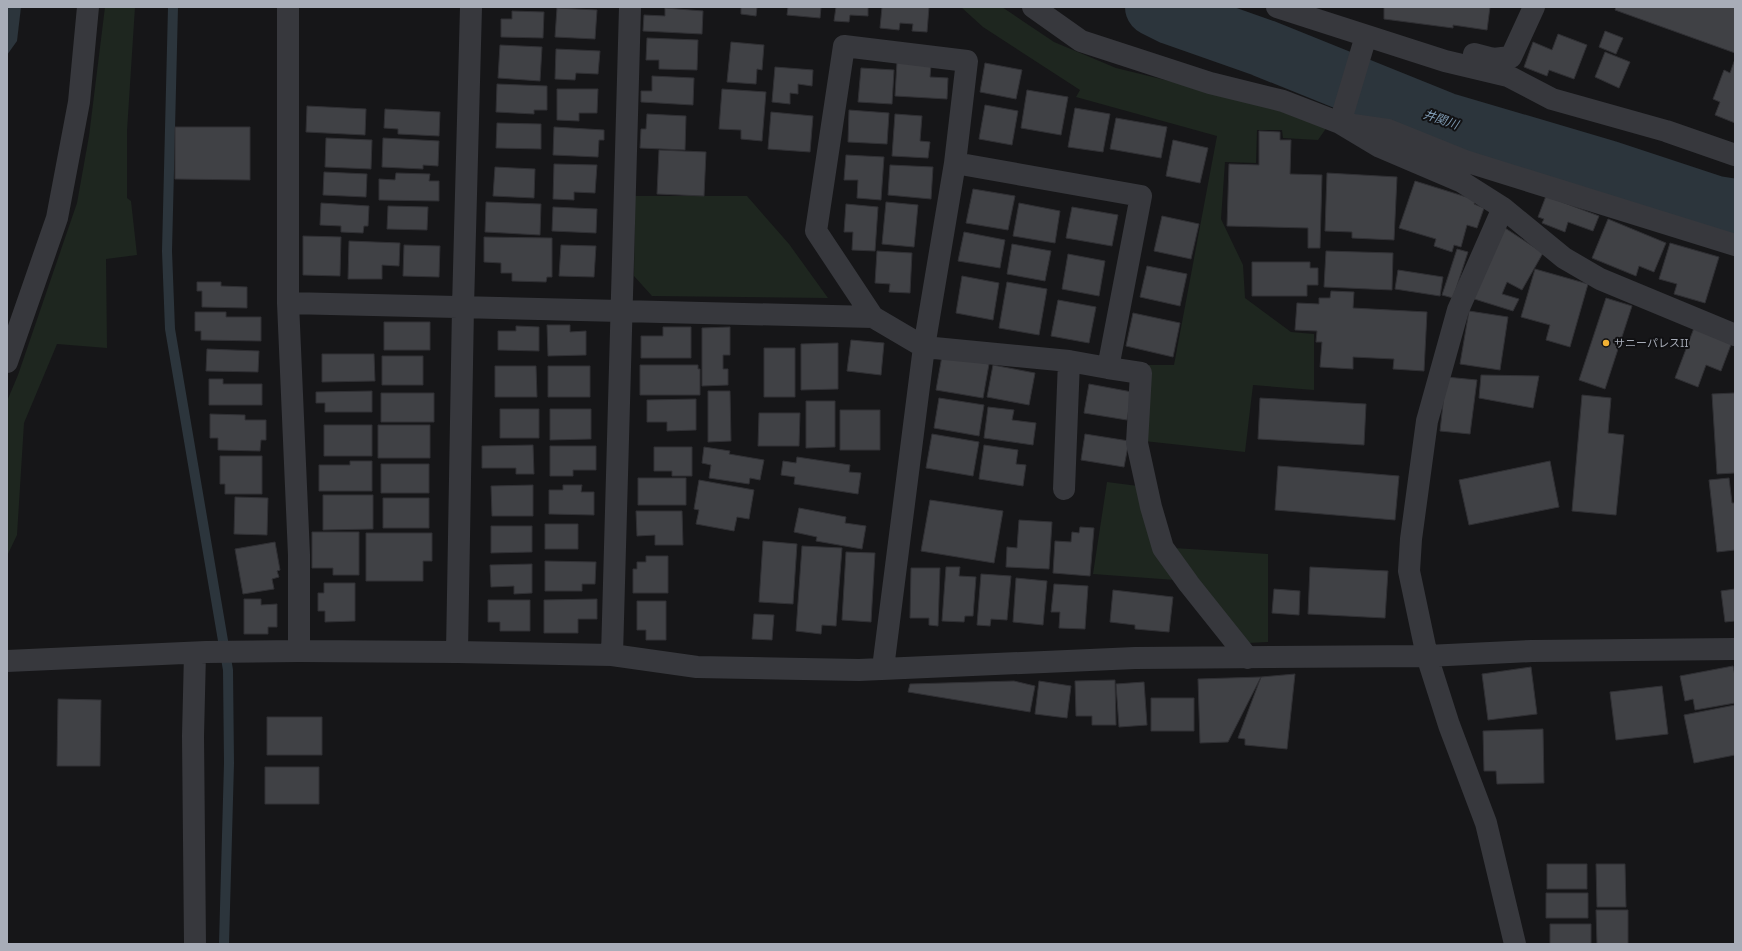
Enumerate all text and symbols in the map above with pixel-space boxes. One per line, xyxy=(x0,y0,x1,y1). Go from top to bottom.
water label: 井関川 xyxy=(1422,106,1462,133)
place label: サニーパレスII xyxy=(1614,336,1689,350)
marker: サニーパレスII xyxy=(1601,338,1611,348)

